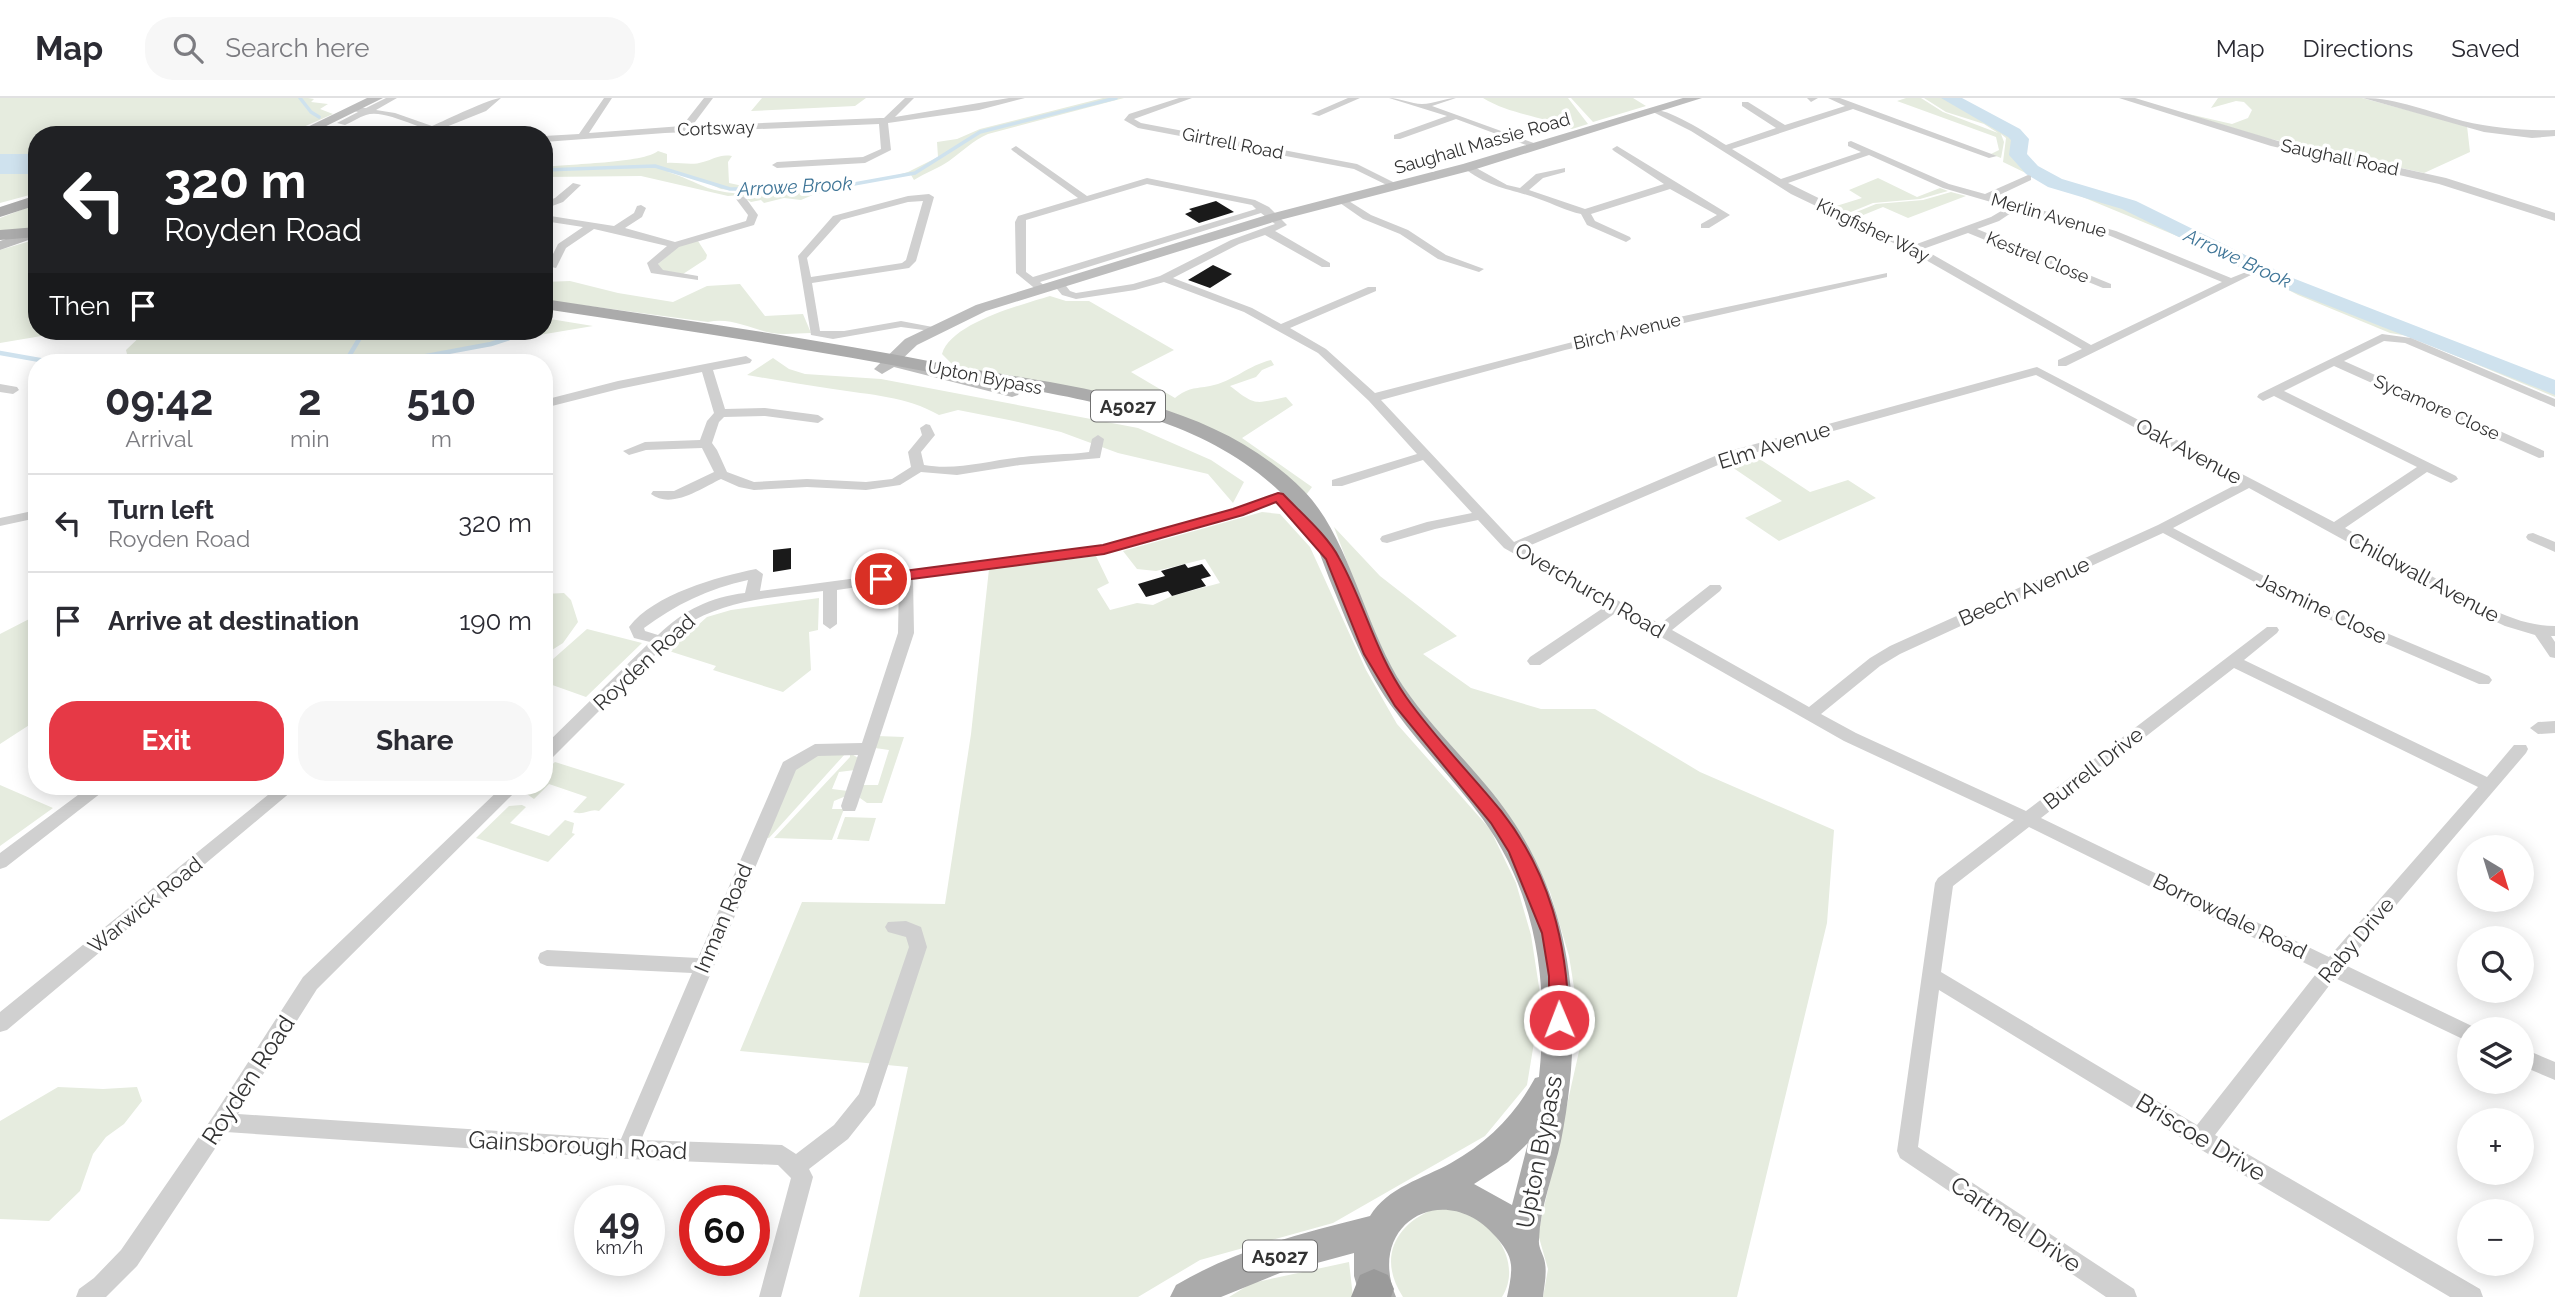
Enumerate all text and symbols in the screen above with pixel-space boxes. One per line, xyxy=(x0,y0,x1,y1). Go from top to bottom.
search box xyxy=(145,17,635,80)
text: Map xyxy=(35,29,103,68)
icon: search xyxy=(169,29,207,67)
text: Search here xyxy=(225,33,370,63)
text: Map xyxy=(2216,34,2265,63)
text: Directions xyxy=(2303,34,2413,63)
text: Saved xyxy=(2451,34,2520,63)
street label: Saughall Massie Road xyxy=(1392,108,1572,178)
street label: Cortsway xyxy=(677,116,755,140)
street label: Girtrell Road xyxy=(1181,123,1285,163)
street label: Saughall Road xyxy=(2279,134,2401,180)
text: 320 m xyxy=(164,152,306,209)
icon: left xyxy=(49,154,140,245)
water label: Arrowe Brook xyxy=(736,172,853,200)
street label: Merlin Avenue xyxy=(1989,189,2110,242)
street label: Kingfisher Way xyxy=(1813,194,1933,266)
text: Royden Road xyxy=(164,211,362,248)
water label: Arrowe Brook xyxy=(2180,223,2295,292)
street label: Kestrel Close xyxy=(1984,227,2093,287)
icon: arrive xyxy=(124,287,162,325)
text: Then xyxy=(49,291,110,321)
street label: Birch Avenue xyxy=(1571,308,1683,354)
street label: Upton Bypass xyxy=(926,356,1044,398)
street label: Sycamore Close xyxy=(2371,370,2504,444)
text: 09:42 xyxy=(105,376,213,425)
text: 2 xyxy=(298,376,322,425)
text: 510 xyxy=(406,376,476,425)
road number: A5027 xyxy=(1091,390,1165,422)
street label: Oak Avenue xyxy=(2132,413,2246,489)
street label: Elm Avenue xyxy=(1715,416,1833,474)
text: Arrival xyxy=(125,425,193,452)
text: min xyxy=(290,425,330,452)
text: m xyxy=(431,425,452,452)
text: Turn left xyxy=(108,495,214,525)
icon: left xyxy=(49,504,87,542)
text: 320 m xyxy=(458,508,532,538)
text: Royden Road xyxy=(108,525,250,552)
street label: Childwall Avenue xyxy=(2344,527,2504,627)
street label: Overchurch Road xyxy=(1511,537,1669,643)
pin xyxy=(851,549,911,609)
street label: Beech Avenue xyxy=(1955,551,2093,631)
icon: arrive xyxy=(862,560,900,598)
street label: Jasmine Close xyxy=(2253,567,2391,649)
icon: arrive xyxy=(49,602,87,640)
text: Arrive at destination xyxy=(108,606,359,636)
text: 190 m xyxy=(459,606,532,636)
street label: Royden Road xyxy=(588,609,700,715)
button: Exit xyxy=(49,701,284,781)
button: Share xyxy=(298,701,532,781)
street label: Burrell Drive xyxy=(2038,721,2148,815)
north arrow xyxy=(2457,835,2534,912)
map controls xyxy=(2457,835,2534,1276)
street label: Warwick Road xyxy=(83,851,207,959)
street label: Inman Road xyxy=(689,860,757,976)
street label: Borrowdale Road xyxy=(2149,868,2311,964)
street label: Raby Drive xyxy=(2313,892,2399,988)
button: search xyxy=(2457,926,2534,1003)
position arrow xyxy=(1522,983,1596,1057)
street label: Royden Road xyxy=(195,1010,301,1150)
button: layers xyxy=(2457,1017,2534,1094)
street label: Upton Bypass xyxy=(1510,1073,1568,1231)
street label: Briscoe Drive xyxy=(2131,1087,2271,1187)
button: + xyxy=(2457,1108,2534,1185)
street label: Gainsborough Road xyxy=(468,1125,688,1165)
street label: Cartmel Drive xyxy=(1945,1170,2087,1278)
speed limit sign: 60 xyxy=(679,1185,770,1276)
button: − xyxy=(2457,1199,2534,1276)
text: 49 xyxy=(599,1201,640,1242)
text: km/h xyxy=(596,1237,643,1258)
road number: A5027 xyxy=(1243,1240,1317,1272)

